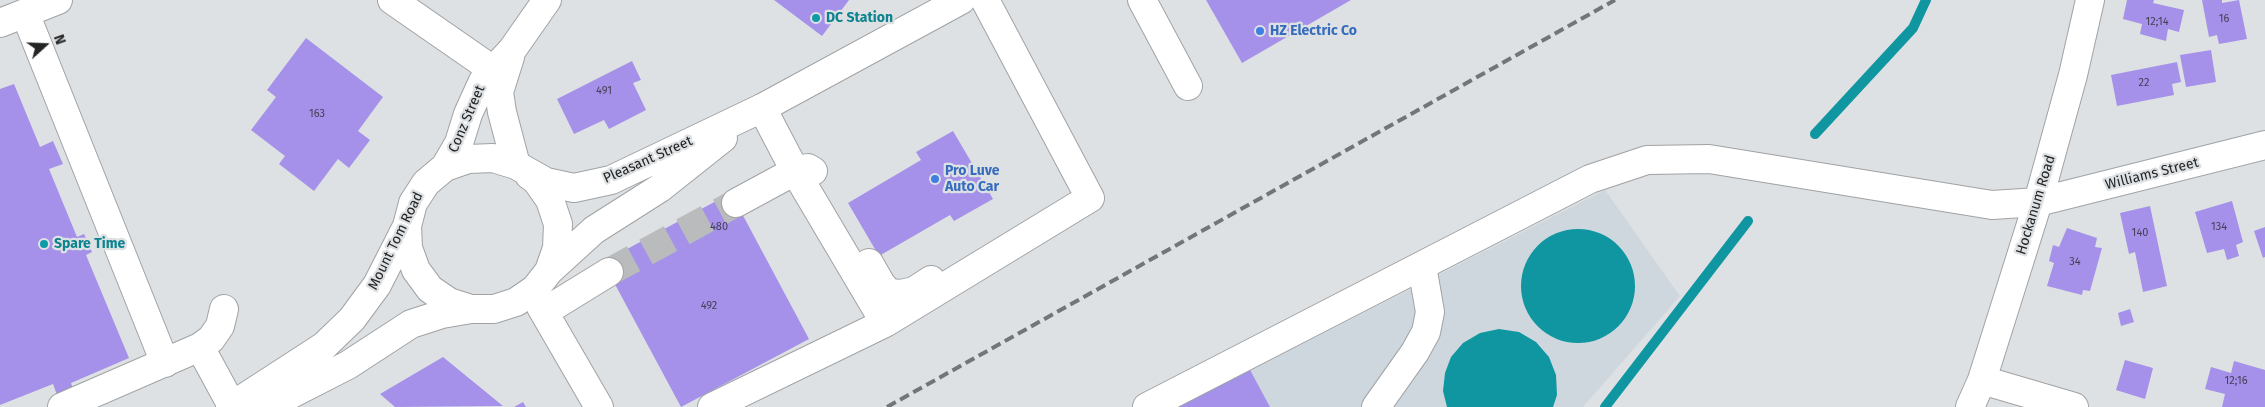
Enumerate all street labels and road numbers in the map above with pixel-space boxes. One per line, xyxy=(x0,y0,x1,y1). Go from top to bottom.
street label: Conz Street xyxy=(445,83,489,155)
street label: Pleasant Street xyxy=(601,133,695,187)
street label: Hockanum Road xyxy=(2013,153,2059,257)
street label: Williams Street xyxy=(2104,154,2200,194)
street label: Mount Tom Road xyxy=(365,189,427,293)

